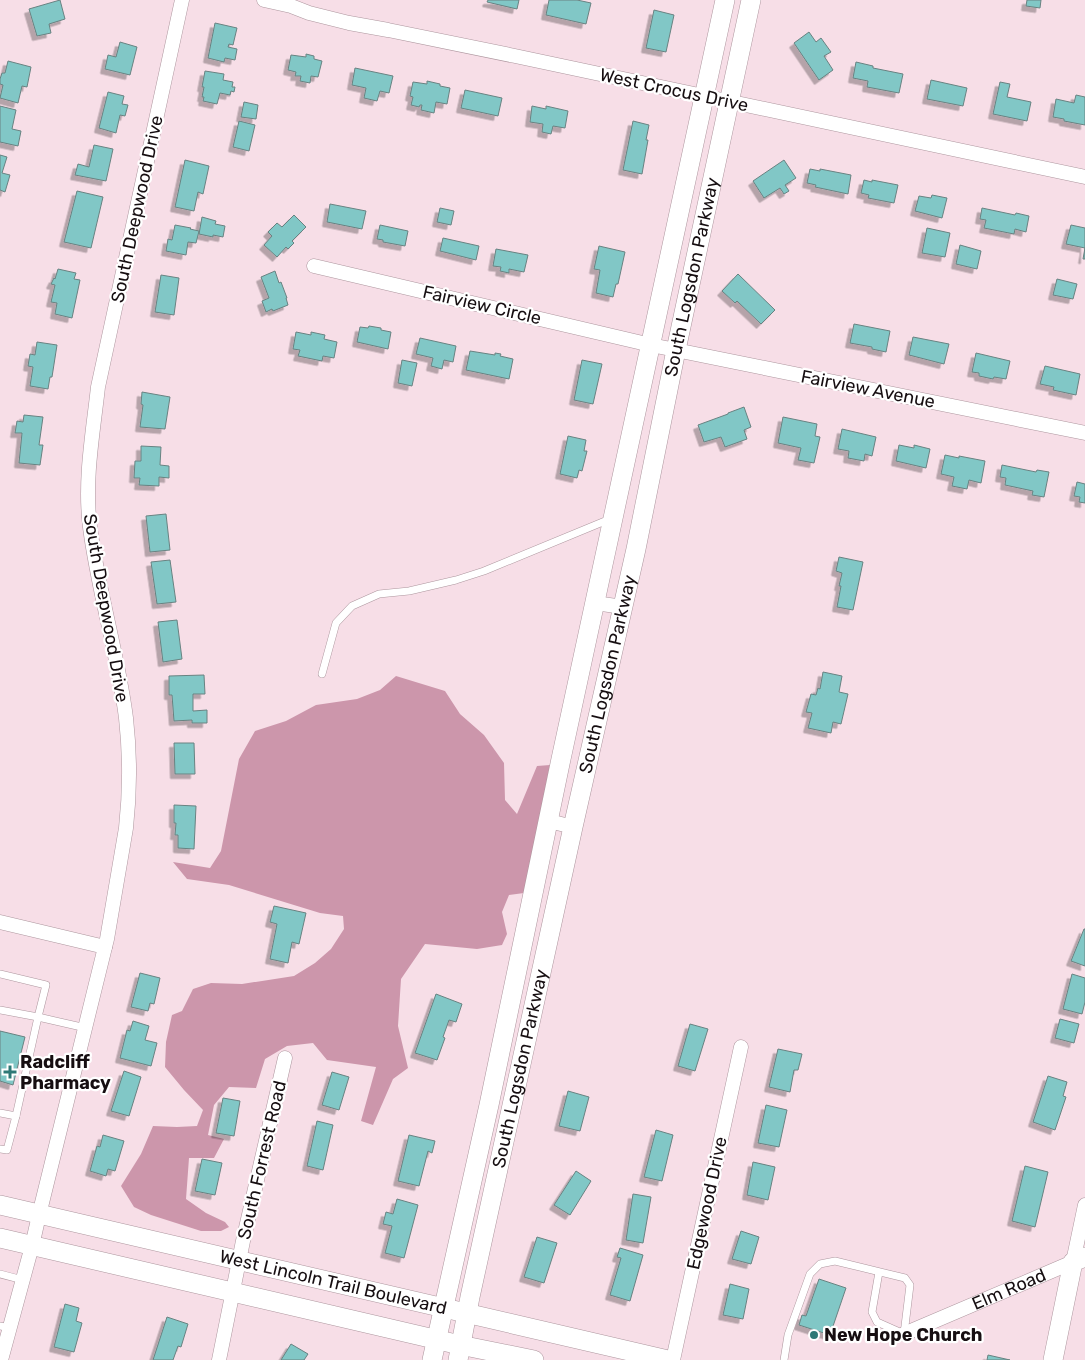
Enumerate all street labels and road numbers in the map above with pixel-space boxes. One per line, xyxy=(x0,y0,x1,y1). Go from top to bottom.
street label: West Crocus Drive xyxy=(598,64,750,116)
street label: South Deepwood Drive xyxy=(106,113,168,305)
street label: South Logsdon Parkway xyxy=(660,175,724,378)
street label: Fairview Circle xyxy=(421,281,543,329)
street label: Fairview Avenue xyxy=(799,365,937,413)
street label: South Deepwood Drive xyxy=(79,512,133,704)
street label: South Logsdon Parkway xyxy=(574,573,641,775)
street label: South Logsdon Parkway xyxy=(488,967,553,1170)
street label: South Forrest Road xyxy=(233,1078,291,1242)
street label: Edgewood Drive xyxy=(682,1134,732,1272)
street label: West Lincoln Trail Boulevard xyxy=(217,1245,449,1319)
street label: Elm Road xyxy=(968,1264,1049,1315)

